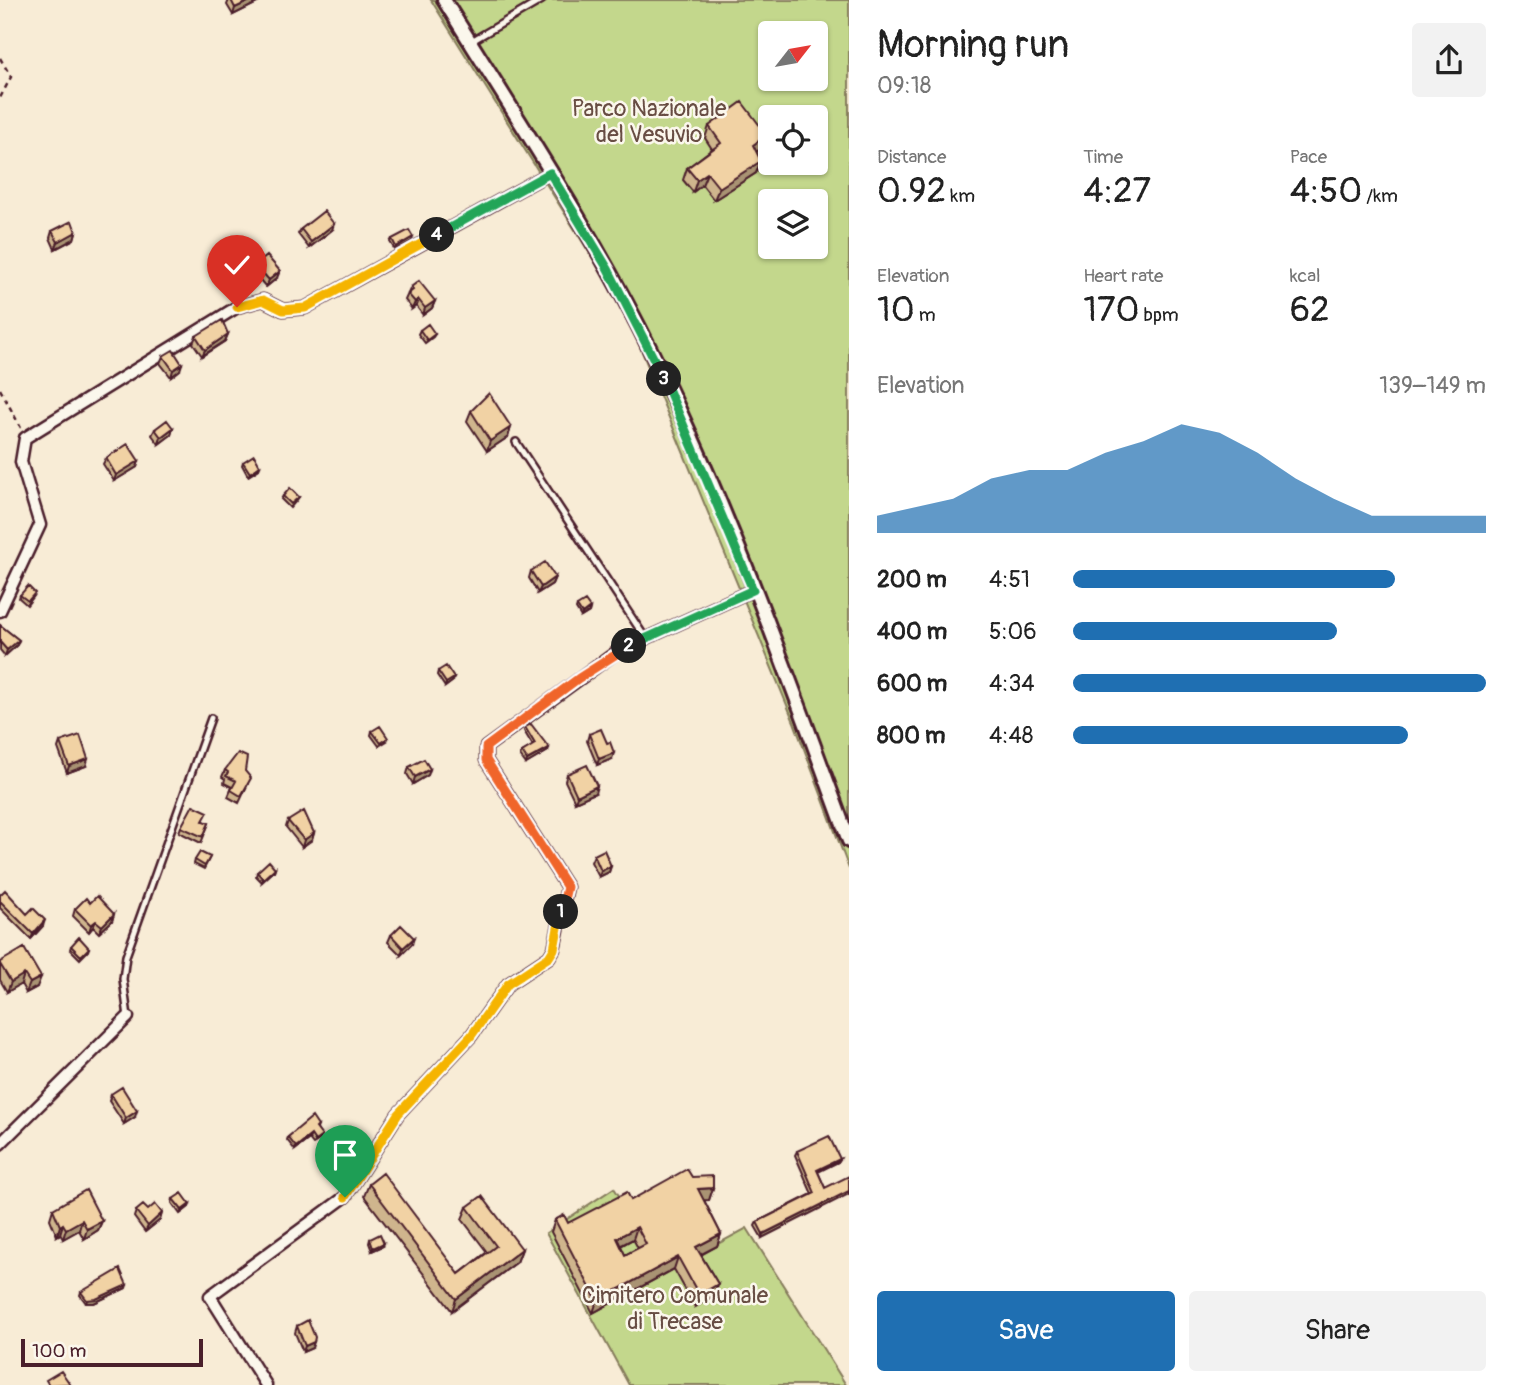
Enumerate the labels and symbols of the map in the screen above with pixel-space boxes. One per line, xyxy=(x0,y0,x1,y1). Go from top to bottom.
north arrow xyxy=(758,21,828,91)
park label: Parco Nazionale del Vesuvio xyxy=(572,94,727,149)
pin: 4 xyxy=(420,218,454,252)
pin xyxy=(207,235,267,307)
pin: 3 xyxy=(646,362,682,396)
pin: 2 xyxy=(612,628,646,664)
pin: 1 xyxy=(544,894,578,930)
pin xyxy=(315,1125,375,1197)
park label: Cimitero Comunale di Trecase xyxy=(582,1281,769,1336)
scale bar xyxy=(21,1336,203,1368)

